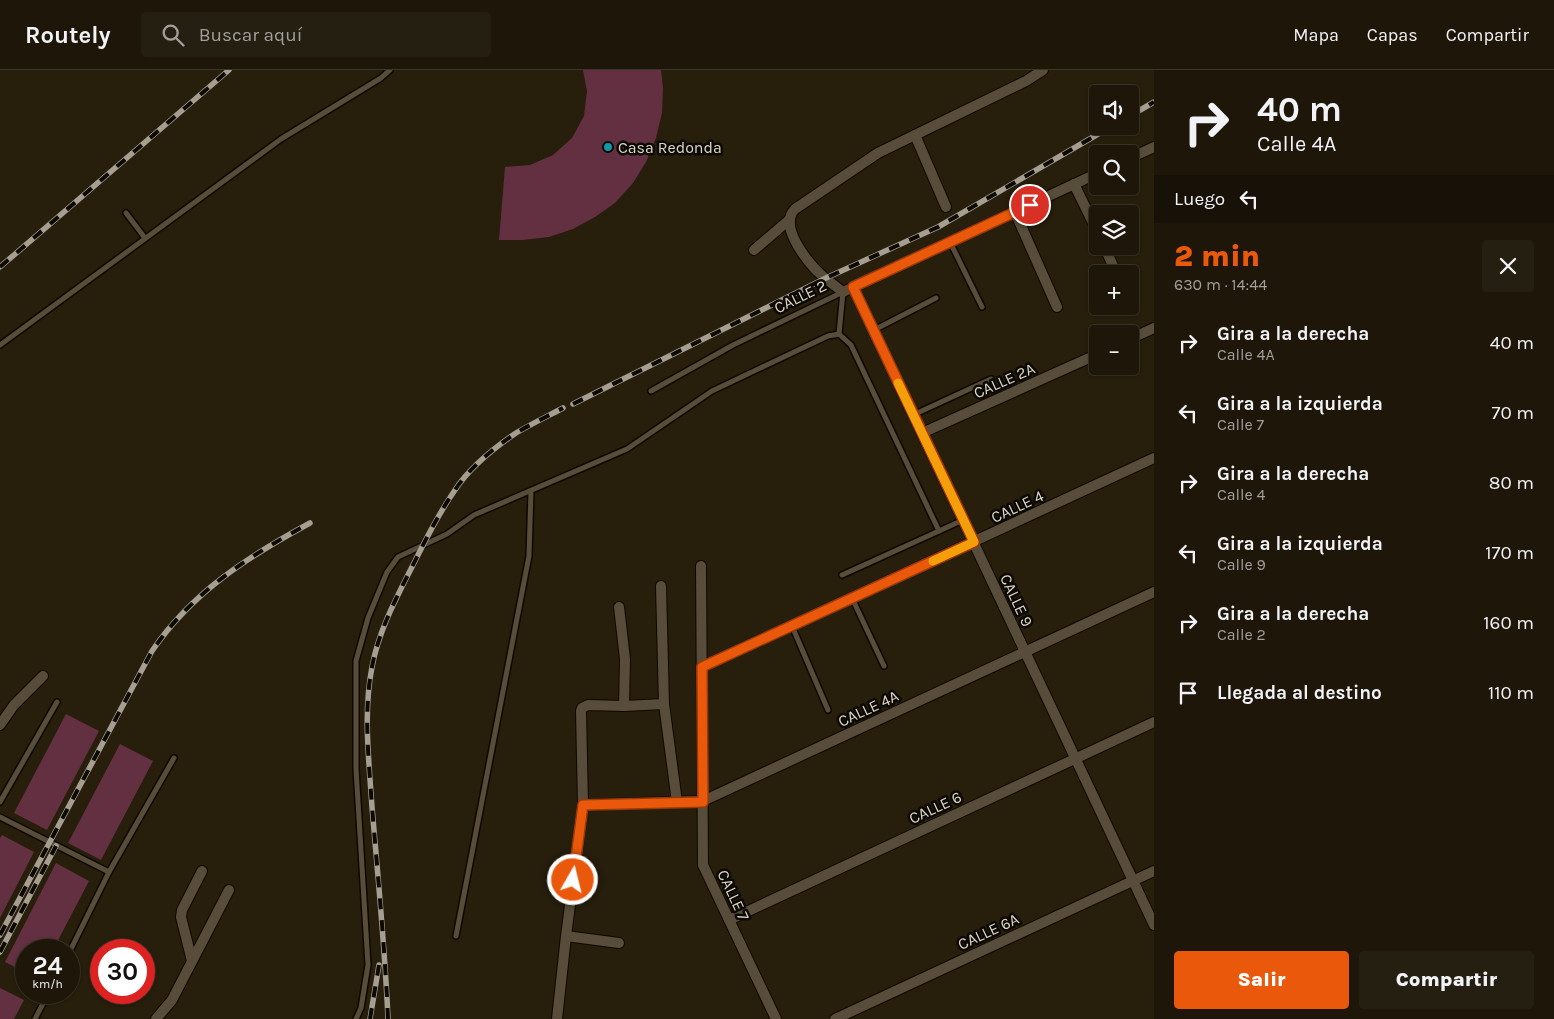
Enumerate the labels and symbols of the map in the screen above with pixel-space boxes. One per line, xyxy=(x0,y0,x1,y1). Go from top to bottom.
place label: Casa Redonda xyxy=(618,138,722,157)
marker: Casa Redonda xyxy=(602,141,614,153)
pin xyxy=(1009,184,1051,226)
street label: CALLE 2 xyxy=(771,276,830,317)
street label: CALLE 2A xyxy=(971,359,1038,402)
street label: CALLE 4 xyxy=(988,486,1047,527)
street label: CALLE 9 xyxy=(996,571,1037,630)
street label: CALLE 4A xyxy=(835,686,902,731)
street label: CALLE 6 xyxy=(906,787,965,828)
position arrow xyxy=(546,853,598,905)
street label: CALLE 7 xyxy=(713,867,754,924)
street label: CALLE 6A xyxy=(955,909,1022,954)
speed limit sign: 30 xyxy=(90,939,155,1004)

